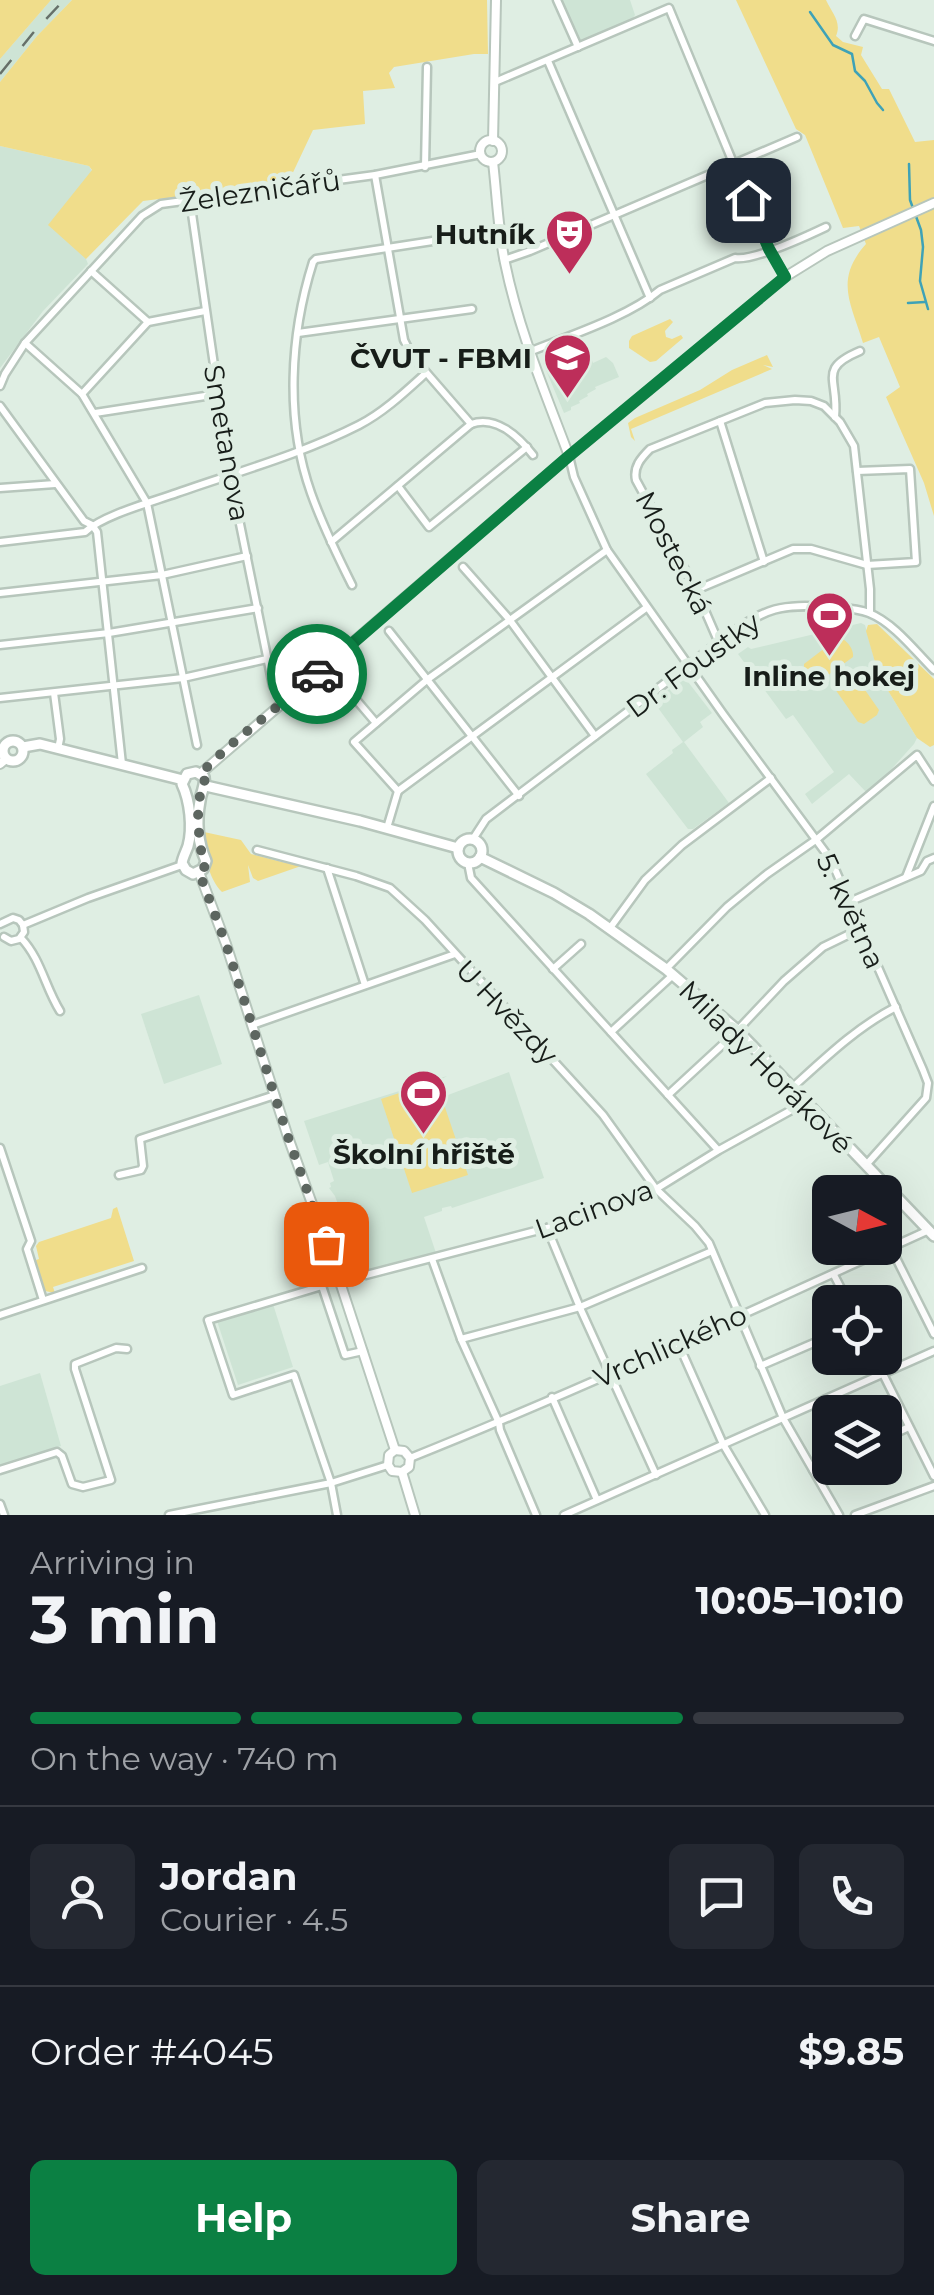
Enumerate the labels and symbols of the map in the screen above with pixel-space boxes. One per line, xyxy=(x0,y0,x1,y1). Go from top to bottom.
pin xyxy=(706,158,791,243)
street label: Železničářů xyxy=(177,163,343,219)
theatre icon: Hutník xyxy=(544,208,596,276)
place label: Hutník xyxy=(435,217,536,251)
school or university icon: ČVUT - FBMI xyxy=(541,332,593,400)
place label: ČVUT - FBMI xyxy=(350,341,532,375)
street label: Smetanova xyxy=(197,362,257,524)
street label: Mostecká xyxy=(628,485,720,621)
sports icon: Inline hokej xyxy=(803,590,855,658)
street label: Dr. Foustky xyxy=(619,605,767,725)
courier xyxy=(267,624,367,724)
place label: Inline hokej xyxy=(743,659,915,693)
street label: 5. května xyxy=(809,848,893,974)
street label: U Hvězdy xyxy=(449,953,566,1072)
street label: Milady Horákové xyxy=(672,973,860,1161)
sports icon: Školní hřiště xyxy=(398,1068,450,1136)
place label: Školní hřiště xyxy=(333,1137,515,1171)
street label: Lacinova xyxy=(530,1172,658,1246)
north arrow xyxy=(812,1175,902,1265)
pin xyxy=(284,1202,369,1287)
street label: Vrchlického xyxy=(588,1297,752,1395)

